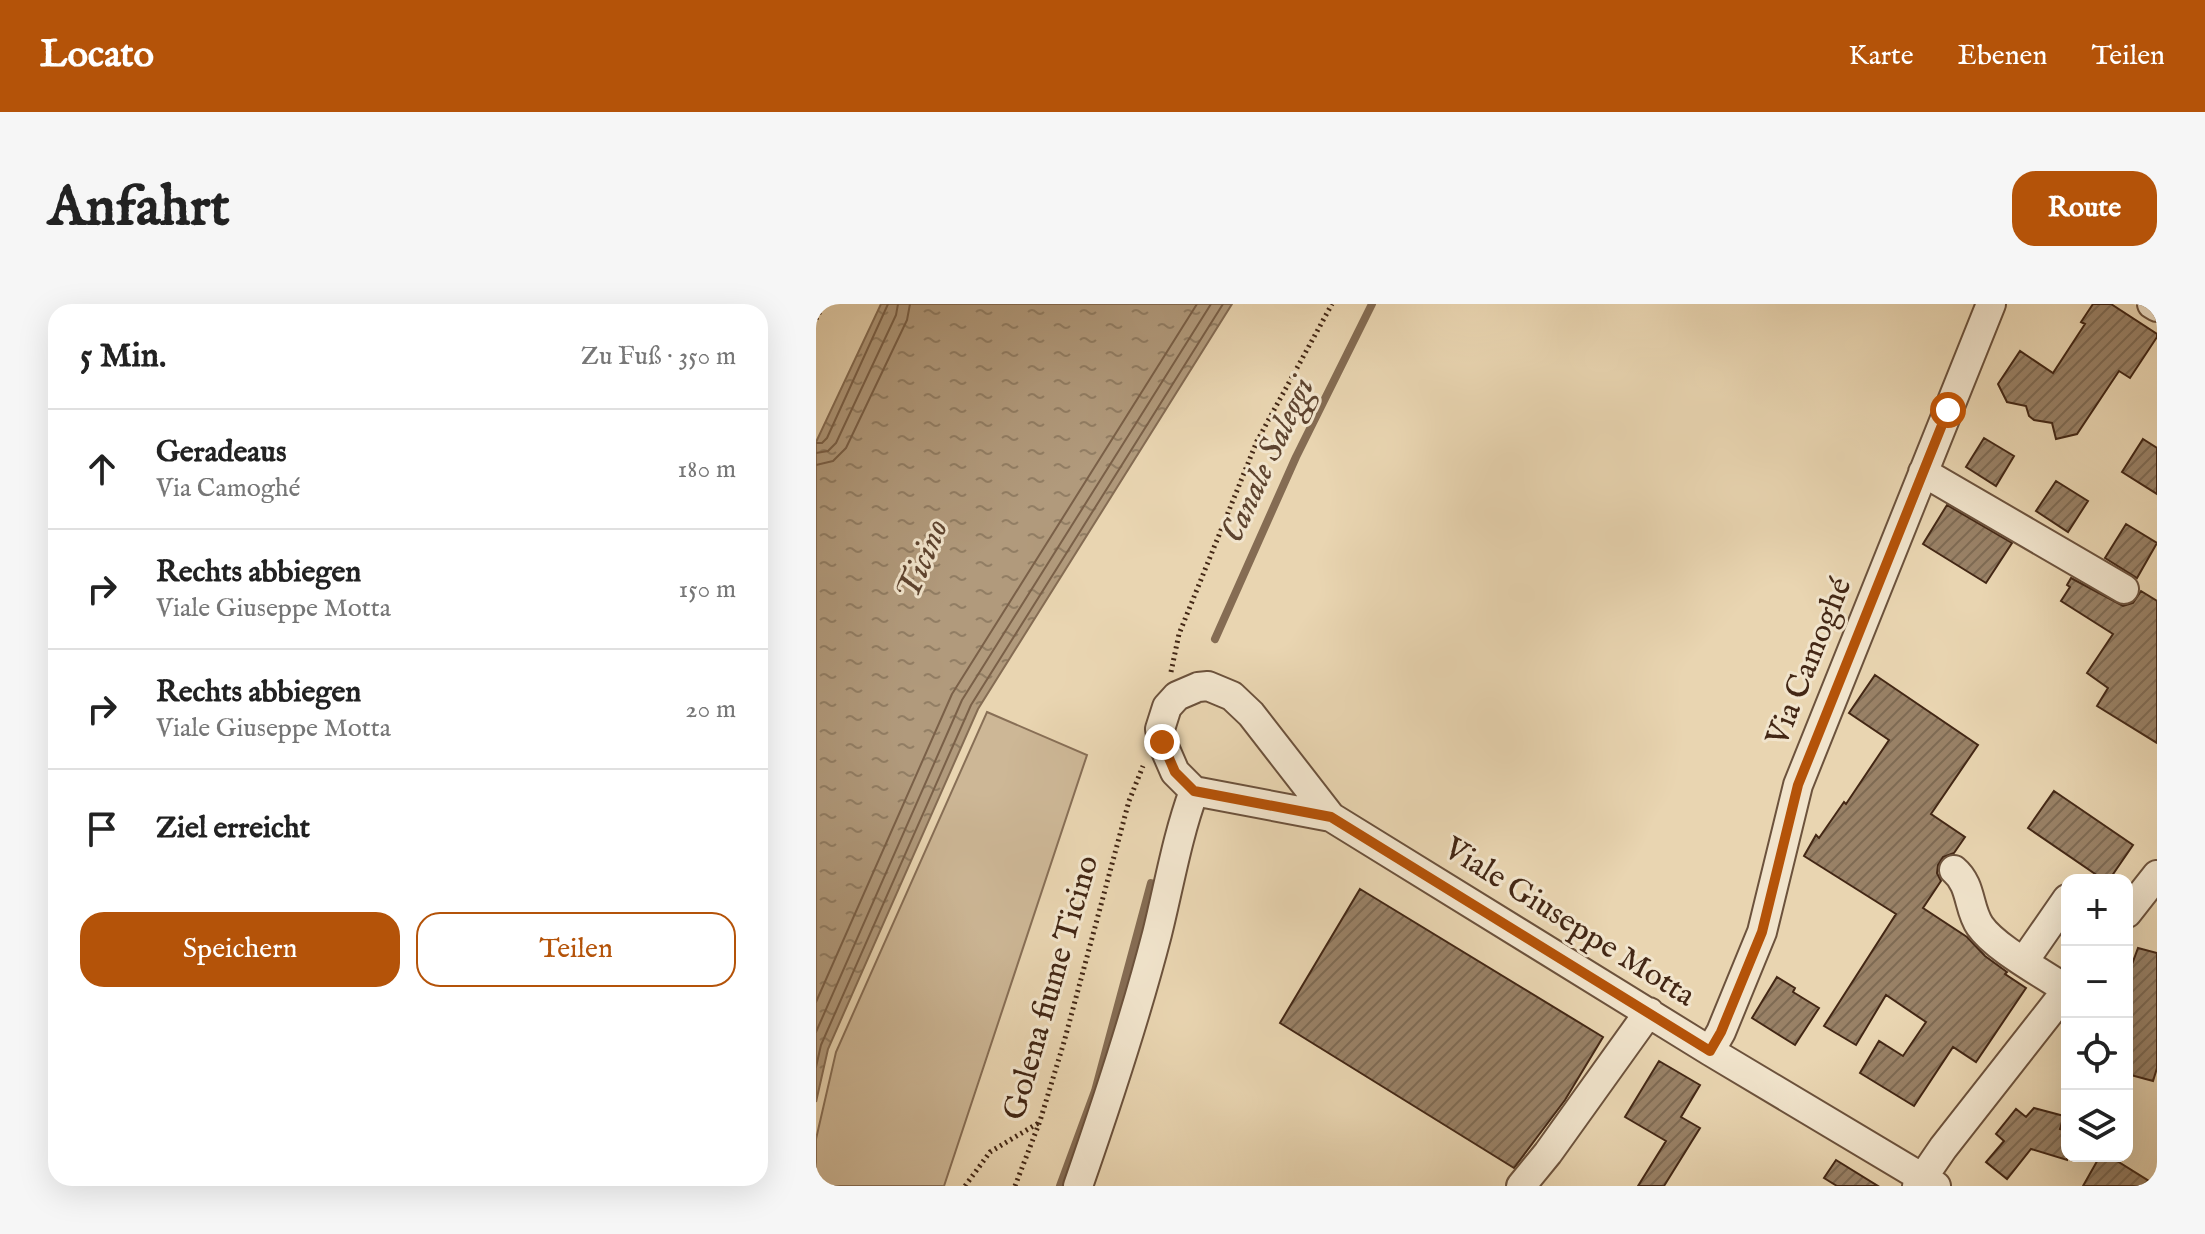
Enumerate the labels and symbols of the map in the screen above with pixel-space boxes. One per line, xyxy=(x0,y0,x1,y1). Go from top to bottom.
water label: Canale Saleggi xyxy=(1211,369,1326,549)
route start xyxy=(1930,392,1966,428)
water label: Ticino xyxy=(887,513,959,607)
street label: Via Camoghé xyxy=(1757,572,1862,753)
route end xyxy=(1144,724,1180,760)
street label: Viale Giuseppe Motta xyxy=(1435,828,1703,1017)
street label: Golena fiume Ticino xyxy=(995,851,1109,1125)

